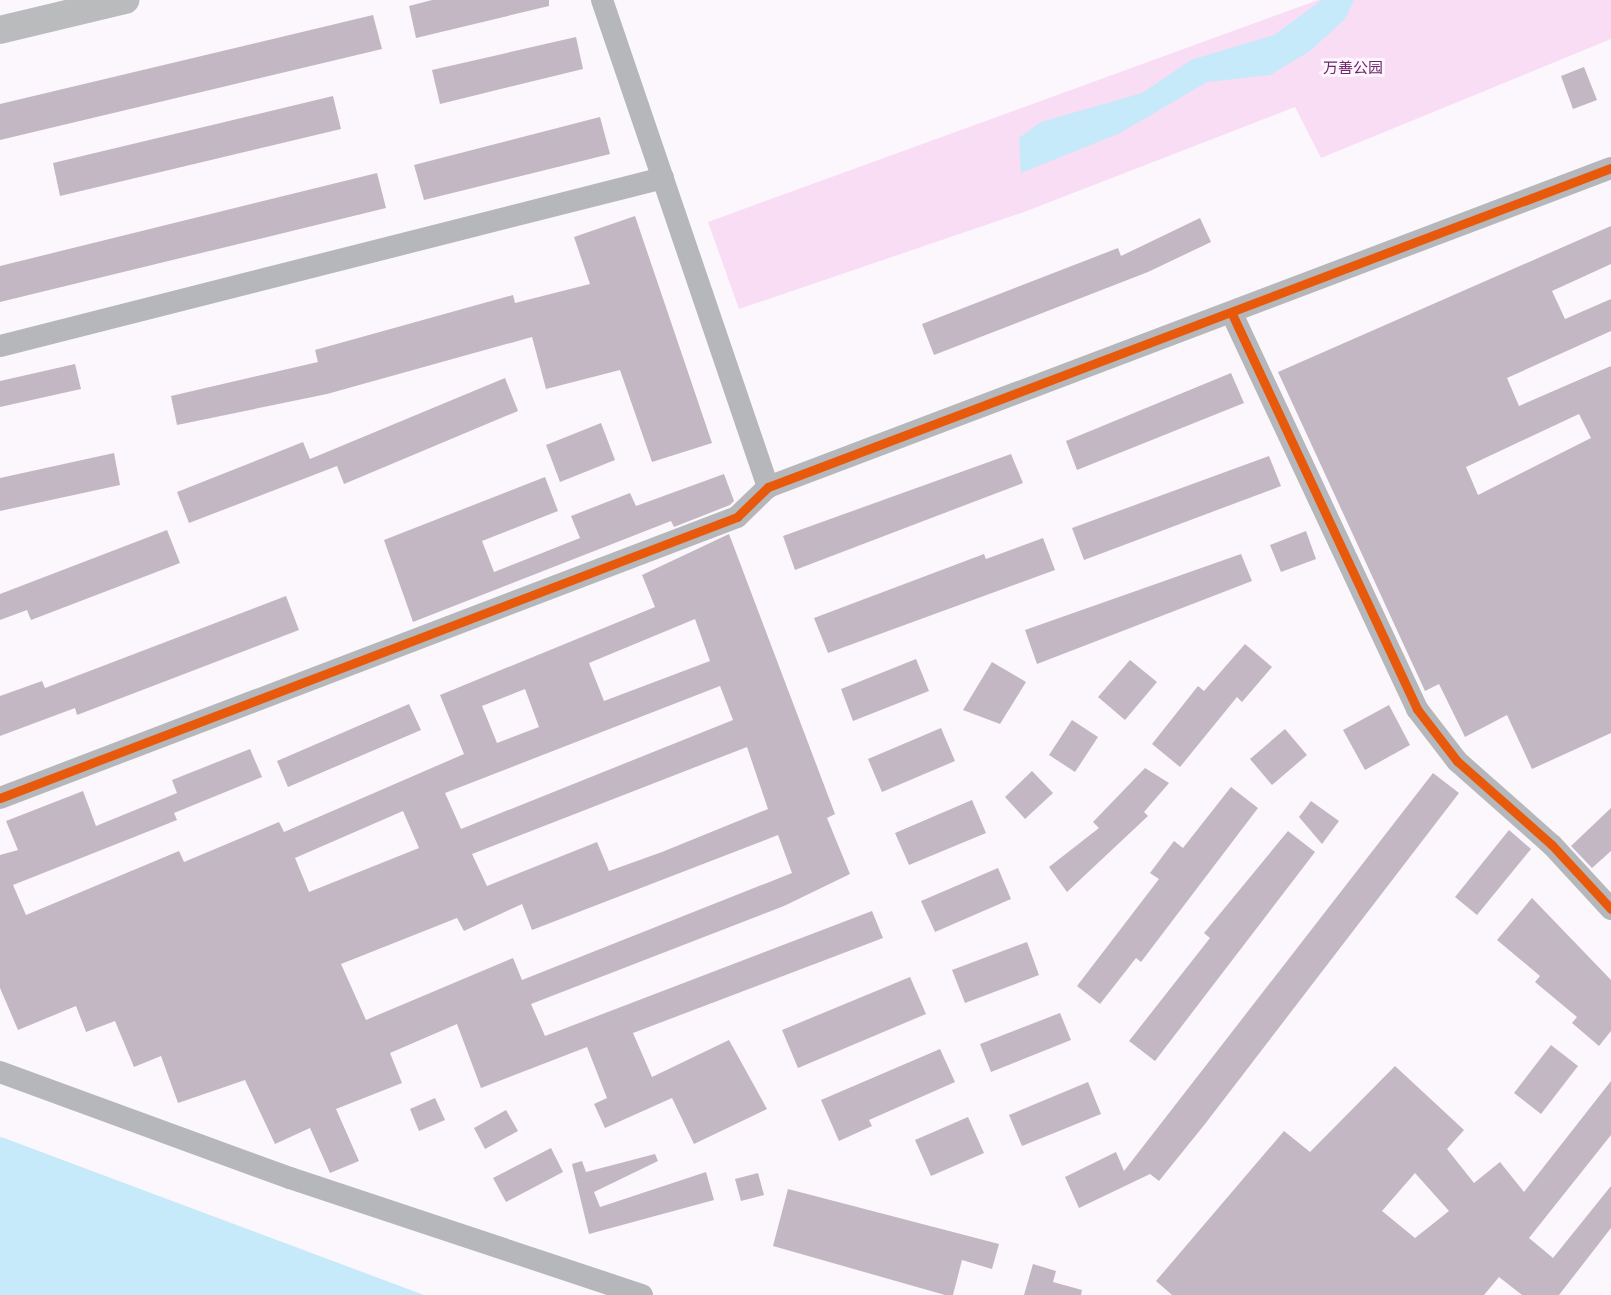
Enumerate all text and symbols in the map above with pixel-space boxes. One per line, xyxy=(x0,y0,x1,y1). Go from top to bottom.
park label: 万善公园 xyxy=(1323,60,1383,78)

